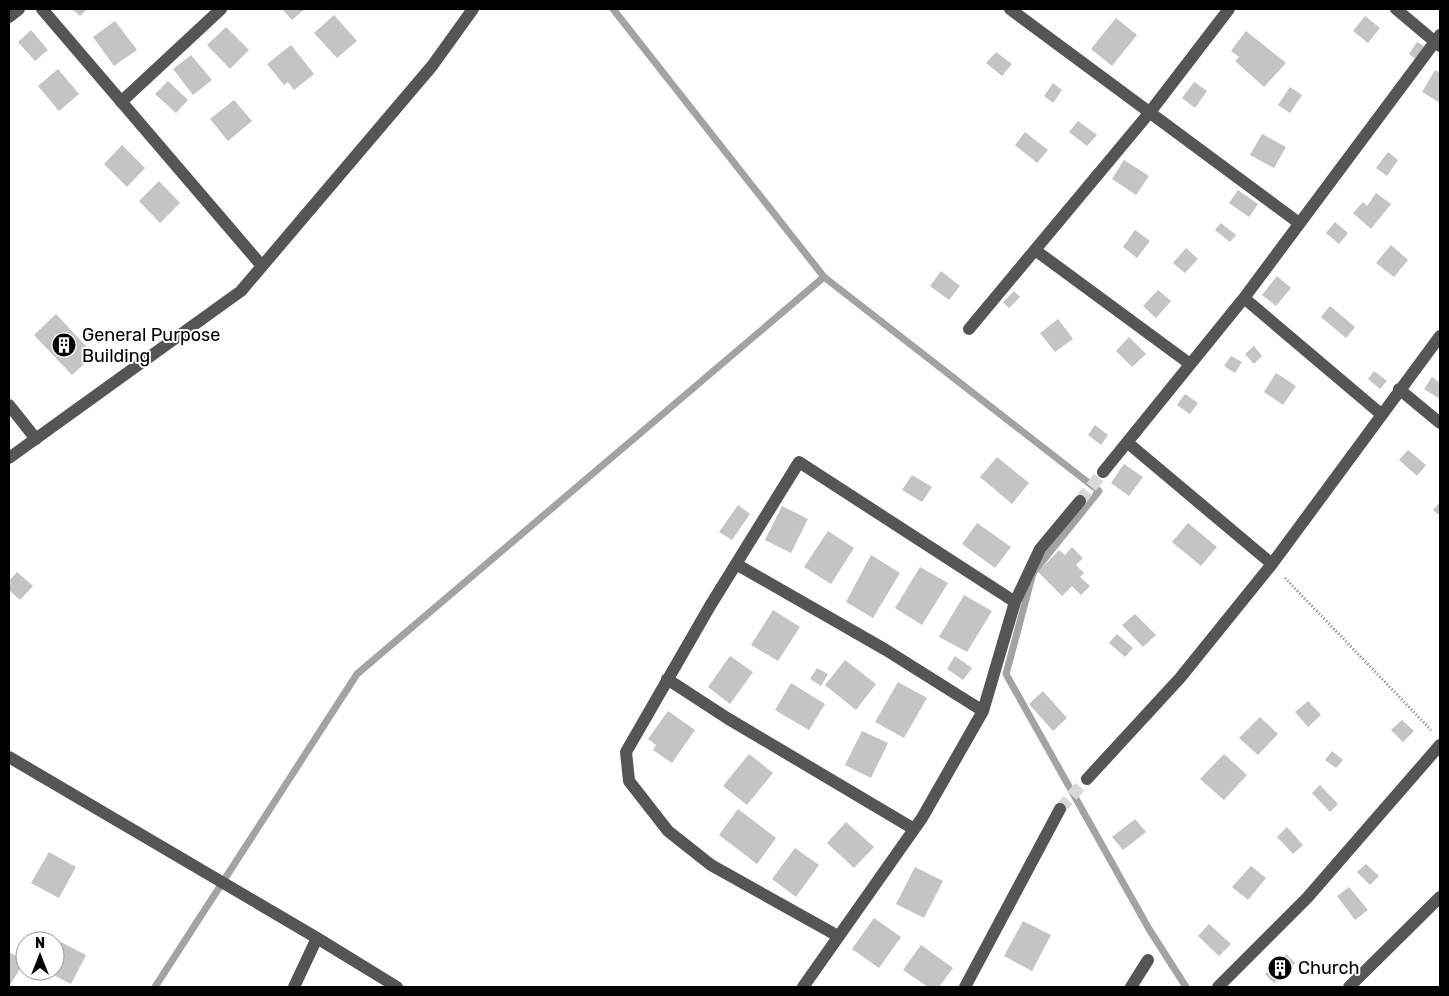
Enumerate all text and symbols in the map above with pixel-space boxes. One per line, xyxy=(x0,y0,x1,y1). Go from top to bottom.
place label: General Purpose Building xyxy=(82,324,220,367)
building icon: General Purpose Building xyxy=(51,332,77,358)
north arrow xyxy=(15,931,65,981)
text: N xyxy=(35,935,45,952)
building icon: Church xyxy=(1267,955,1293,981)
place label: Church xyxy=(1298,957,1359,979)

